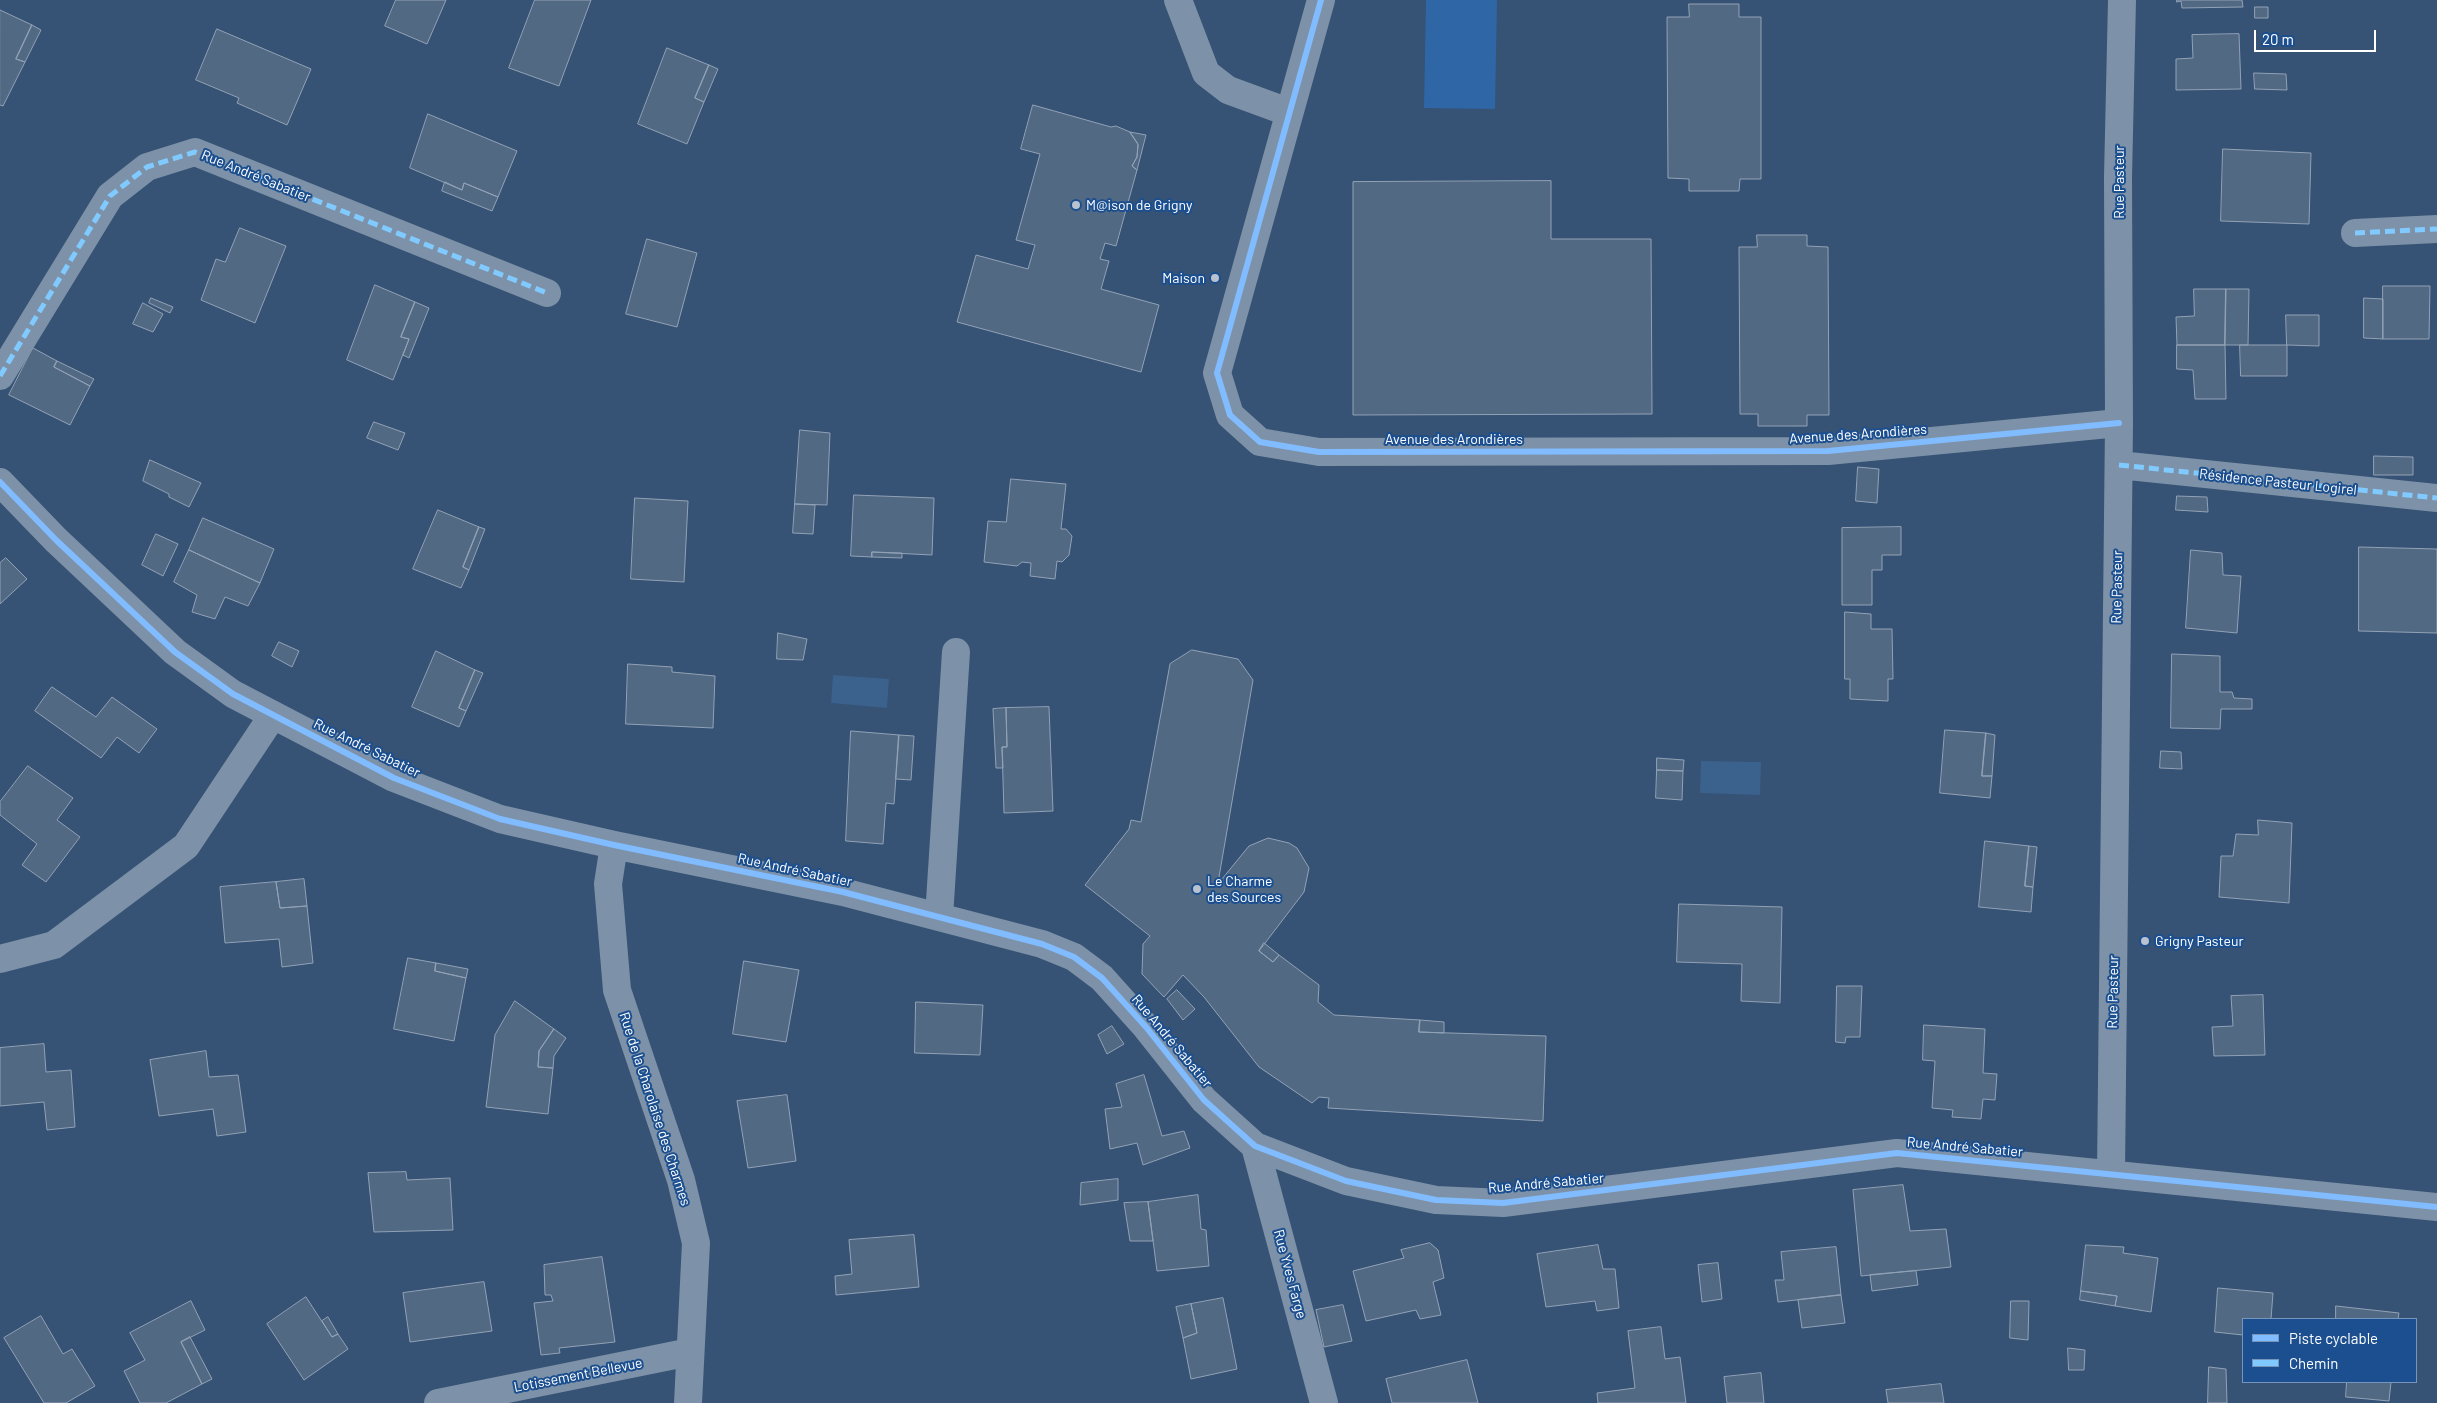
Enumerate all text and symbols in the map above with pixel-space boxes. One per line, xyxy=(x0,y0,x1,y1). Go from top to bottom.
scale bar xyxy=(2257,20,2380,52)
text: 20 m xyxy=(2262,30,2294,48)
street label: Rue Pasteur xyxy=(2111,145,2127,219)
street label: Rue André Sabatier xyxy=(199,146,313,206)
place label: M@ison de Grigny xyxy=(1086,197,1192,213)
marker: M@ison de Grigny xyxy=(1070,199,1082,211)
place label: Maison xyxy=(1162,270,1205,286)
marker: Maison xyxy=(1209,272,1221,284)
street label: Avenue des Arondières xyxy=(1788,421,1928,447)
street label: Avenue des Arondières xyxy=(1385,431,1523,447)
street label: Résidence Pasteur Logirel xyxy=(2198,465,2358,499)
street label: Rue Pasteur xyxy=(2108,550,2126,624)
street label: Rue André Sabatier xyxy=(311,715,423,781)
street label: Rue André Sabatier xyxy=(736,850,854,890)
place label: Le Charme des Sources xyxy=(1207,873,1281,906)
marker: Le Charme des Sources xyxy=(1191,883,1203,895)
place label: Grigny Pasteur xyxy=(2155,933,2243,949)
marker: Grigny Pasteur xyxy=(2139,935,2151,947)
street label: Rue Pasteur xyxy=(2104,955,2122,1029)
street label: Rue André Sabatier xyxy=(1128,991,1216,1091)
street label: Rue de la Charolaise des Charmes xyxy=(616,1010,694,1208)
street label: Rue André Sabatier xyxy=(1906,1134,2024,1160)
street label: Rue André Sabatier xyxy=(1487,1170,1605,1196)
street label: Rue Yves Farge xyxy=(1270,1228,1310,1320)
legend xyxy=(2242,1318,2417,1383)
text: Piste cyclable xyxy=(2289,1329,2378,1347)
street label: Lotissement Bellevue xyxy=(512,1354,644,1396)
text: Chemin xyxy=(2289,1354,2338,1372)

